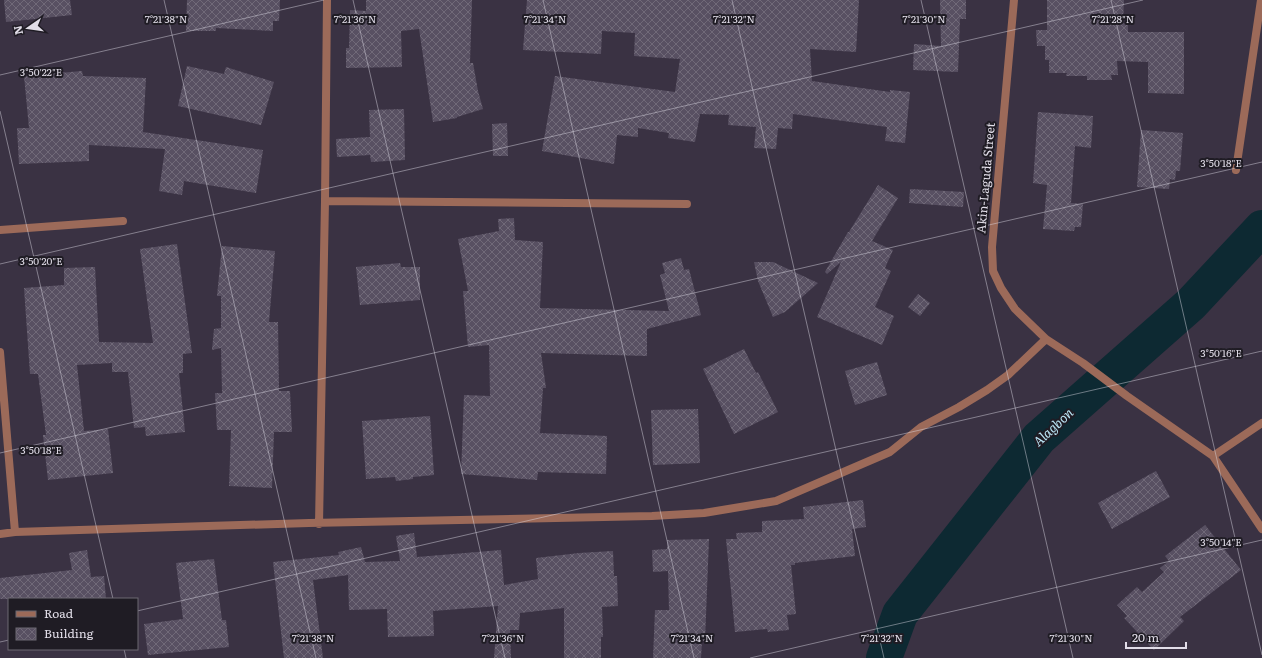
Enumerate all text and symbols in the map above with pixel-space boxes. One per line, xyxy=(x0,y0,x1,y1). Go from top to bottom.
north arrow xyxy=(8,8,48,48)
text: 7°21'38"N xyxy=(145,11,187,26)
text: 7°21'36"N xyxy=(334,11,376,26)
text: 7°21'34"N xyxy=(524,11,566,26)
text: 7°21'32"N xyxy=(713,11,755,26)
text: 7°21'30"N xyxy=(903,11,945,26)
text: 7°21'28"N xyxy=(1092,11,1134,26)
text: N xyxy=(8,24,26,37)
text: 3°50'22"E xyxy=(20,64,62,79)
street label: Akin-Laguda Street xyxy=(971,122,999,234)
text: 3°50'18"E xyxy=(1200,155,1242,170)
text: 3°50'20"E xyxy=(20,253,63,268)
text: 3°50'16"E xyxy=(1200,345,1242,360)
water label: Alagbon xyxy=(1028,403,1077,450)
text: 3°50'18"E xyxy=(20,442,62,457)
text: 3°50'14"E xyxy=(1200,534,1242,549)
legend xyxy=(8,598,138,650)
text: Road xyxy=(44,604,74,622)
text: Building xyxy=(44,624,94,642)
scale bar xyxy=(1126,624,1186,650)
text: 20 m xyxy=(1132,628,1159,646)
text: 7°21'38"N xyxy=(292,630,334,645)
text: 7°21'36"N xyxy=(482,630,524,645)
text: 7°21'34"N xyxy=(671,630,713,645)
text: 7°21'32"N xyxy=(861,630,903,645)
text: 7°21'30"N xyxy=(1050,630,1092,645)

